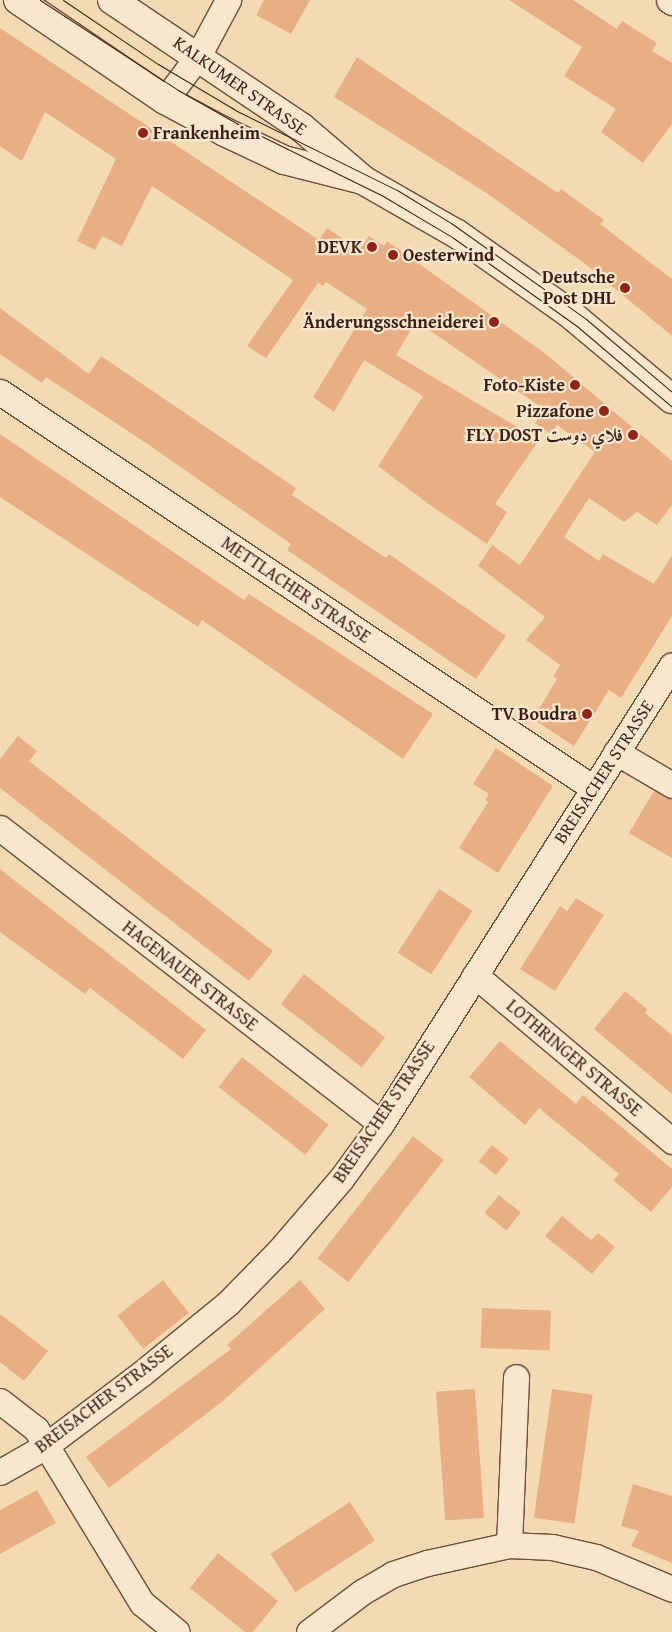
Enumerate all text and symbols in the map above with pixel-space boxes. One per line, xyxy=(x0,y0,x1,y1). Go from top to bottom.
street label: KALKUMER STRASSE xyxy=(169,32,311,140)
place label: Frankenheim xyxy=(153,122,260,144)
marker: Frankenheim xyxy=(137,127,149,139)
place label: DEVK xyxy=(317,236,362,258)
marker: DEVK xyxy=(366,241,378,253)
place label: Oesterwind xyxy=(403,244,494,266)
marker: Oesterwind xyxy=(387,249,399,261)
place label: Deutsche Post DHL xyxy=(542,267,615,310)
marker: Deutsche Post DHL xyxy=(619,282,631,294)
place label: Änderungsschneiderei xyxy=(303,311,484,333)
marker: Änderungsschneiderei xyxy=(488,316,500,328)
place label: Foto-Kiste xyxy=(484,374,565,396)
marker: Foto-Kiste xyxy=(569,379,581,391)
place label: Pizzafone xyxy=(516,400,594,422)
marker: Pizzafone xyxy=(598,405,610,417)
place label: FLY DOST فلاي دوست xyxy=(466,424,623,446)
marker: FLY DOST فلاي دوست xyxy=(627,429,639,441)
street label: METTLACHER STRASSE xyxy=(217,532,375,648)
street label: BREISACHER STRASSE xyxy=(550,696,658,848)
place label: TV Boudra xyxy=(492,703,577,725)
marker: TV Boudra xyxy=(581,708,593,720)
street label: HAGENAUER STRASSE xyxy=(118,916,262,1036)
street label: LOTHRINGER STRASSE xyxy=(502,995,646,1121)
street label: BREISACHER STRASSE xyxy=(328,1037,440,1187)
street label: BREISACHER STRASSE xyxy=(31,1340,177,1458)

